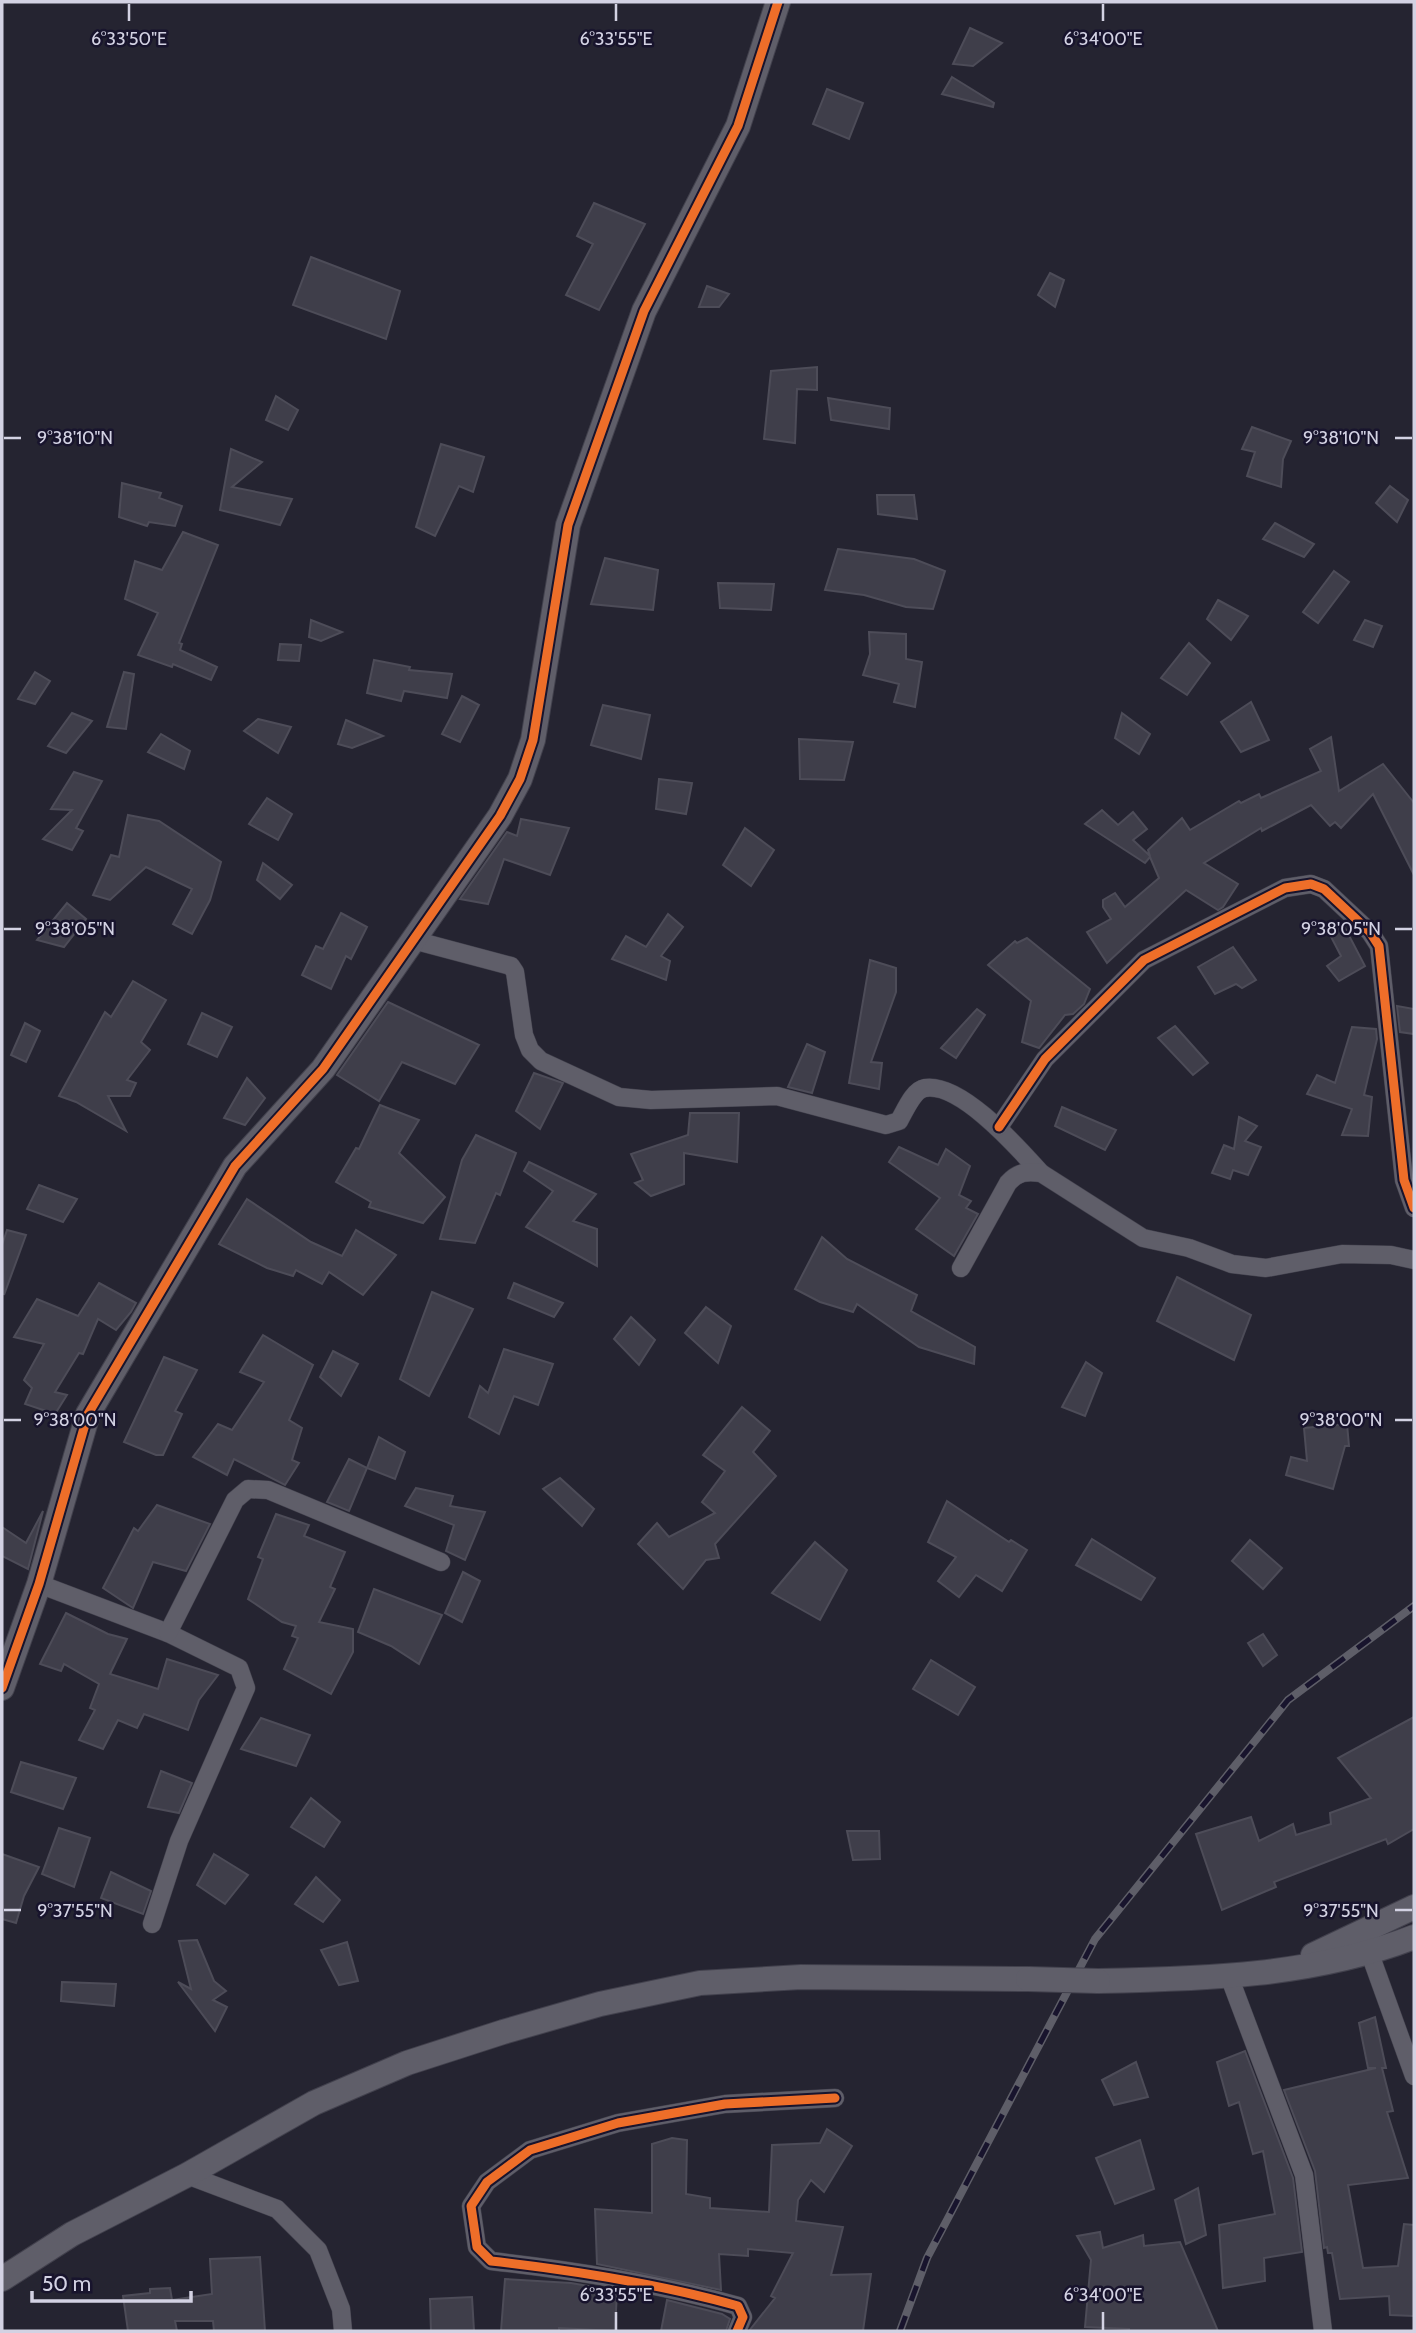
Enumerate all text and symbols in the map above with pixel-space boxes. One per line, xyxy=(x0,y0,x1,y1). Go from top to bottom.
text: 6°33'50"E xyxy=(91,28,167,50)
text: 6°33'55"E xyxy=(579,28,653,50)
text: 6°34'00"E xyxy=(1063,28,1143,50)
text: 9°38'10"N xyxy=(37,427,113,449)
text: 9°38'10"N xyxy=(1303,427,1379,449)
text: 9°38'05"N xyxy=(35,918,115,940)
text: 9°38'05"N xyxy=(1301,918,1381,940)
text: 9°38'00"N xyxy=(34,1409,116,1431)
text: 9°38'00"N xyxy=(1300,1409,1382,1431)
text: 9°37'55"N xyxy=(37,1900,113,1922)
text: 9°37'55"N xyxy=(1303,1900,1379,1922)
scale bar xyxy=(32,2260,191,2304)
text: 50 m xyxy=(42,2271,91,2296)
text: 6°33'55"E xyxy=(579,2284,653,2306)
text: 6°34'00"E xyxy=(1063,2284,1143,2306)

